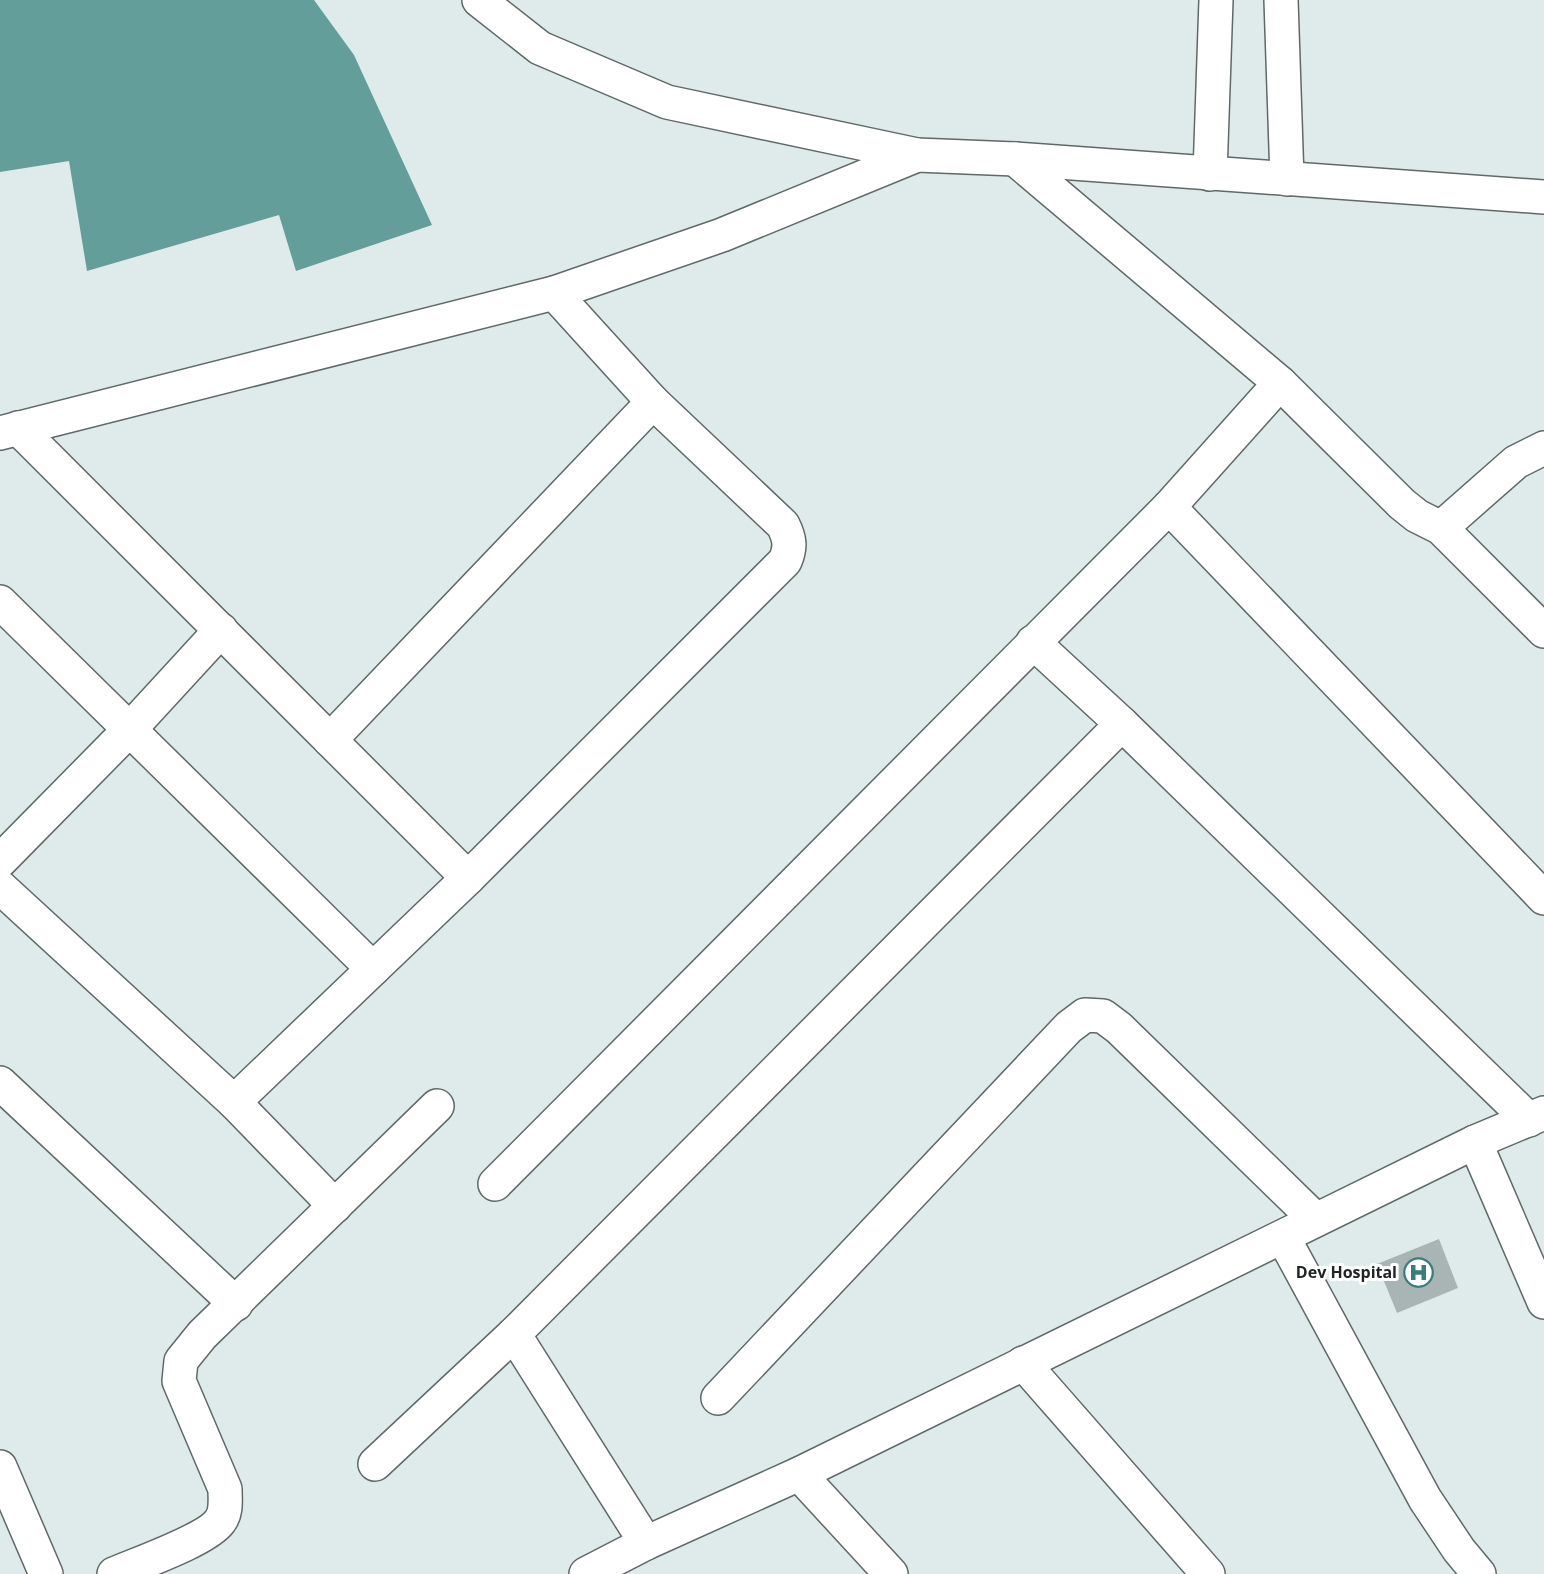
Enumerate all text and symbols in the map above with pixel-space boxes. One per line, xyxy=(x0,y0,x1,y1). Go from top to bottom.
hospital icon: Dev Hospital xyxy=(1402,1256,1434,1288)
place label: Dev Hospital xyxy=(1296,1261,1397,1283)

